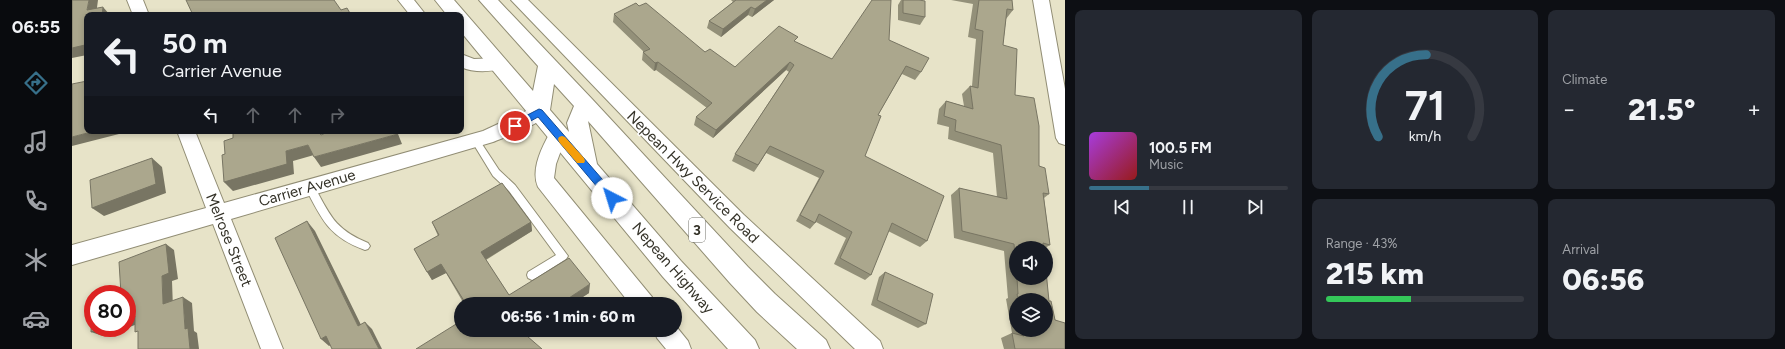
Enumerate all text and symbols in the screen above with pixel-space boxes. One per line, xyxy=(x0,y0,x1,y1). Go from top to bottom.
text: 06:55 xyxy=(12,16,60,38)
text: 50 m xyxy=(162,26,228,60)
icon: left xyxy=(96,28,148,80)
text: Carrier Avenue xyxy=(162,60,282,82)
icon: directions xyxy=(22,69,50,97)
text: Climate xyxy=(1562,72,1607,87)
text: 71 xyxy=(1405,80,1445,130)
text: 21.5° xyxy=(1628,91,1695,128)
text: − xyxy=(1562,96,1576,123)
text: + xyxy=(1747,96,1761,123)
icon: left xyxy=(200,104,222,126)
icon: ahead xyxy=(242,104,264,126)
icon: ahead xyxy=(284,104,306,126)
icon: right xyxy=(326,104,348,126)
street label: Nepean Hwy Service Road xyxy=(623,107,763,247)
pin xyxy=(498,109,532,143)
icon: arrive xyxy=(504,115,526,137)
text: km/h xyxy=(1409,127,1441,145)
icon: music xyxy=(22,128,50,156)
text: 100.5 FM xyxy=(1149,139,1212,157)
text: Music xyxy=(1149,157,1183,172)
street label: Carrier Avenue xyxy=(257,166,357,210)
position arrow xyxy=(591,177,633,219)
icon: phone xyxy=(22,187,50,215)
street label: Melrose Street xyxy=(202,191,256,289)
icon: previous xyxy=(1111,196,1133,218)
icon: pause xyxy=(1177,196,1199,218)
icon: next xyxy=(1244,196,1266,218)
road number: 3 xyxy=(689,218,705,242)
street label: Nepean Highway xyxy=(628,219,718,318)
text: Range · 43% xyxy=(1326,236,1398,251)
map controls xyxy=(1009,241,1053,337)
button: sound xyxy=(1009,241,1053,285)
text: Arrival xyxy=(1562,242,1599,257)
icon: climate xyxy=(22,246,50,274)
text: 215 km xyxy=(1326,255,1424,292)
text: 06:56 xyxy=(1562,261,1644,298)
speed limit sign: 80 xyxy=(84,285,136,337)
button: layers xyxy=(1009,293,1053,337)
icon: car xyxy=(22,305,50,333)
text: 06:56 · 1 min · 60 m xyxy=(501,308,635,326)

